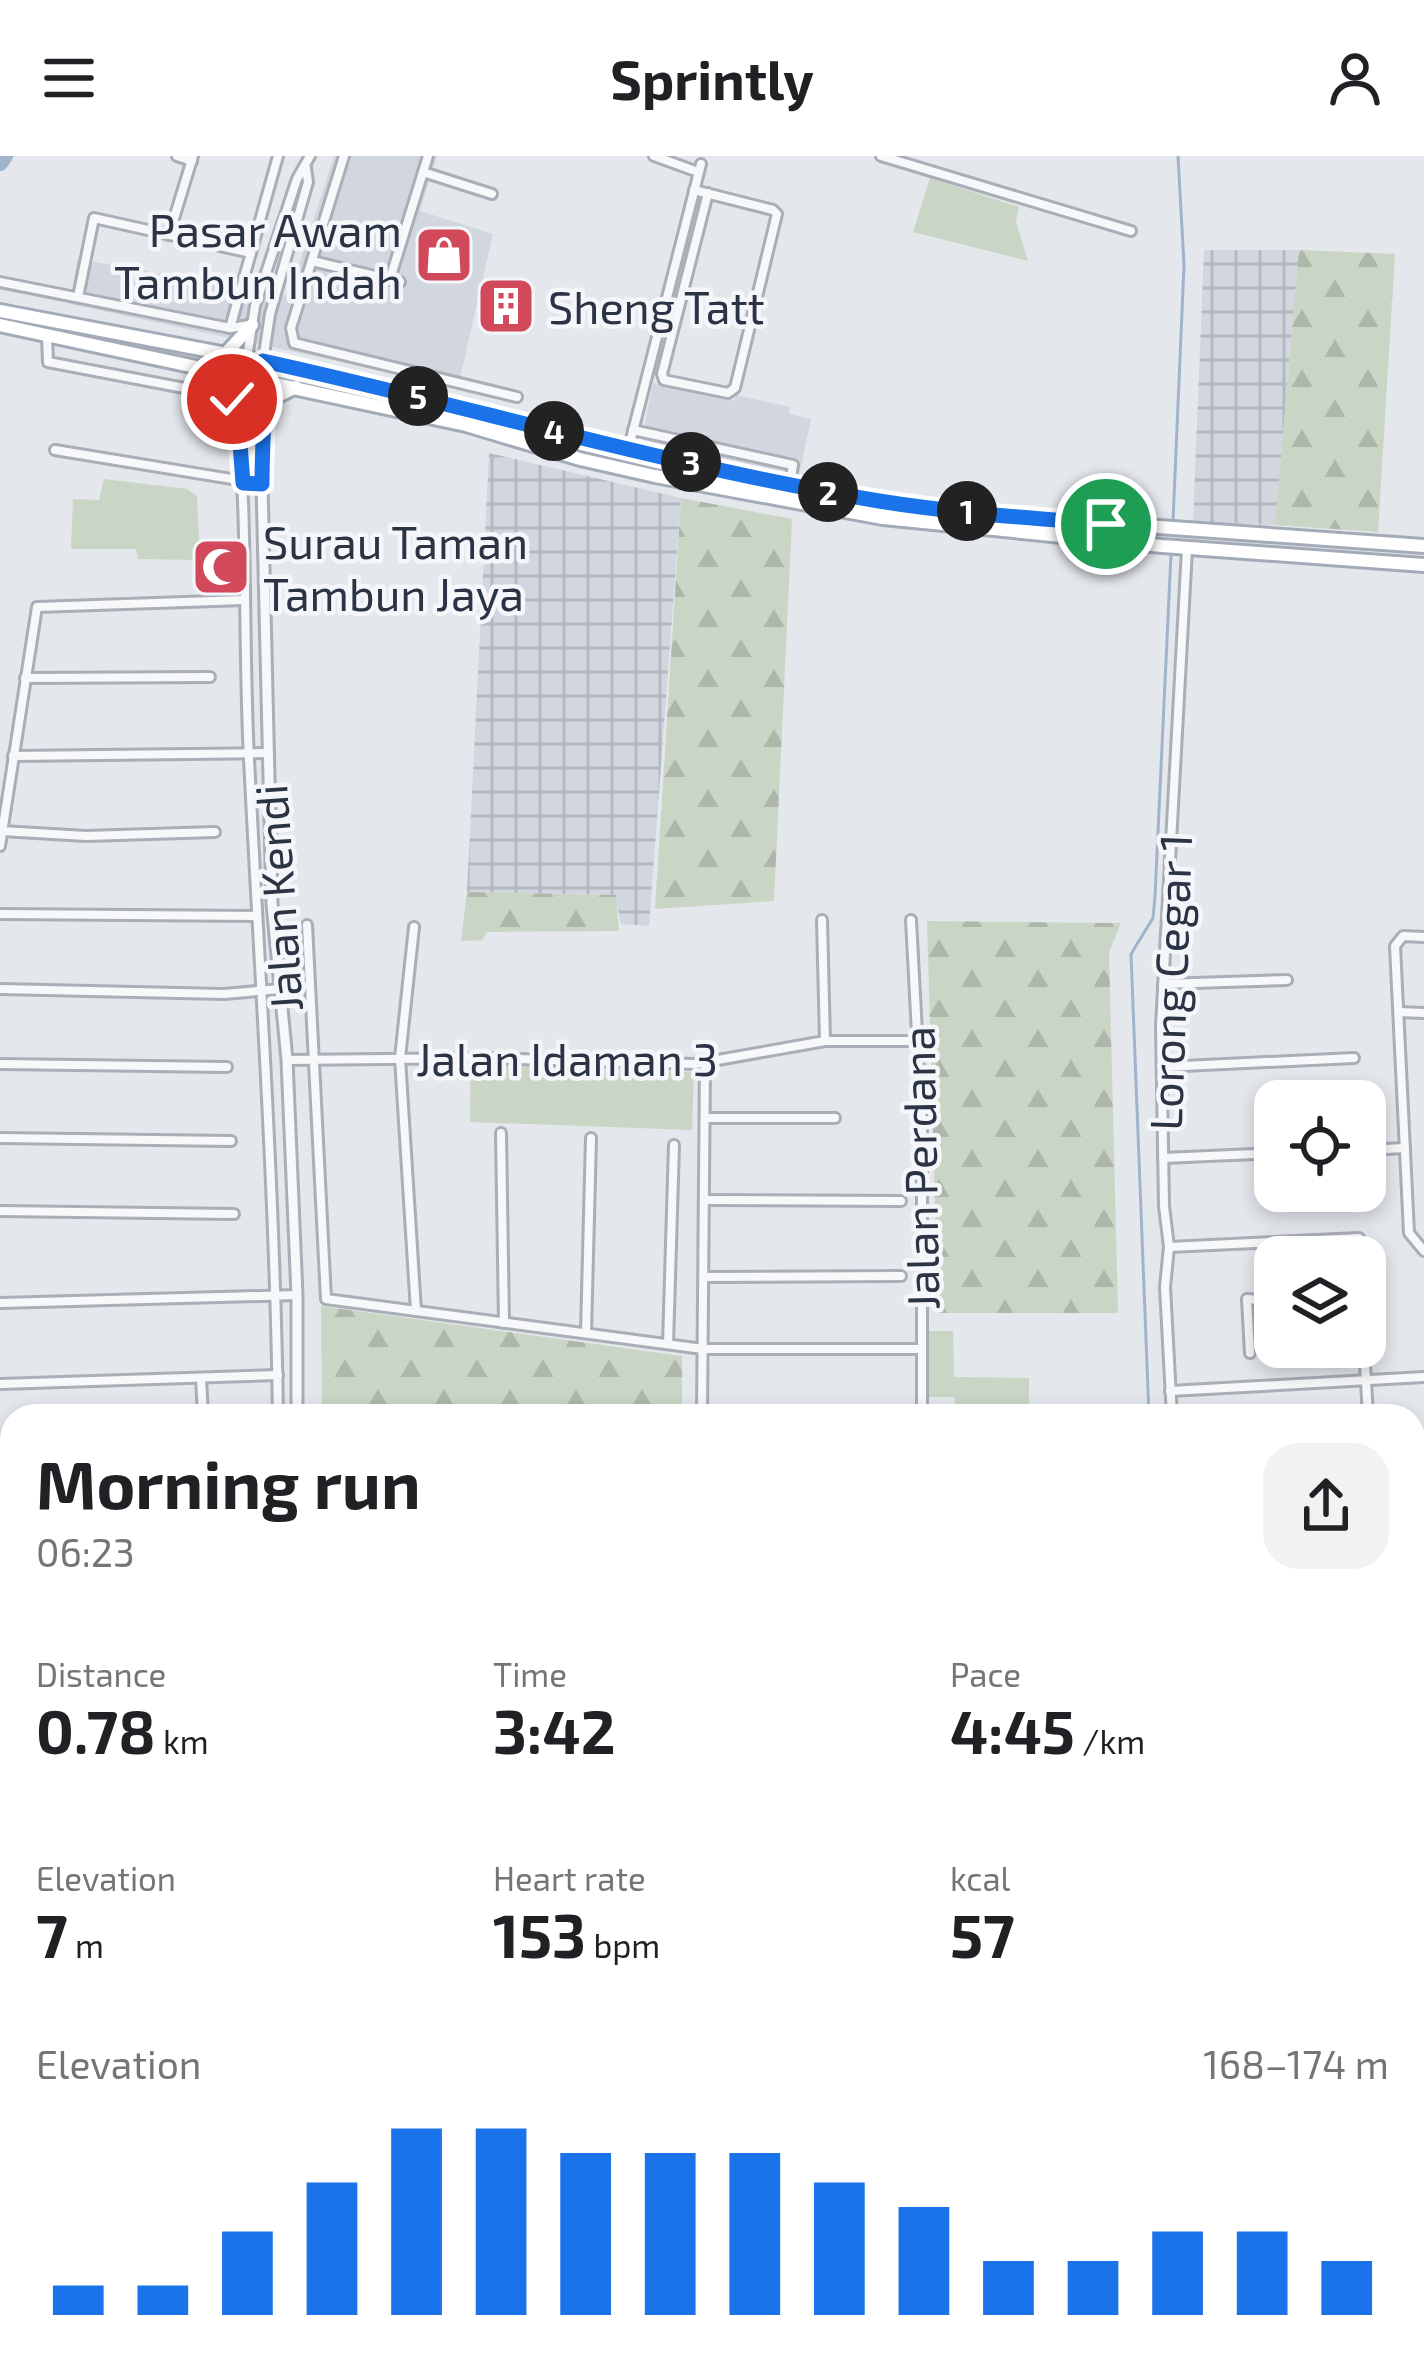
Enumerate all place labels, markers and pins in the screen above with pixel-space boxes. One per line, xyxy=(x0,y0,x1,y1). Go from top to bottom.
place label: Pasar Awam Tambun Indah xyxy=(114,202,402,308)
shop icon: Pasar Awam Tambun Indah xyxy=(413,224,475,286)
building icon: Sheng Tatt xyxy=(475,275,537,337)
place label: Sheng Tatt xyxy=(548,279,765,333)
pin xyxy=(181,348,283,450)
pin: 5 xyxy=(388,366,448,426)
pin: 4 xyxy=(524,401,584,461)
pin: 3 xyxy=(661,432,721,492)
pin: 2 xyxy=(798,462,858,522)
pin xyxy=(1055,473,1157,575)
pin: 1 xyxy=(937,481,997,541)
place label: Surau Taman Tambun Jaya xyxy=(263,514,528,620)
mosque icon: Surau Taman Tambun Jaya xyxy=(190,536,252,598)

